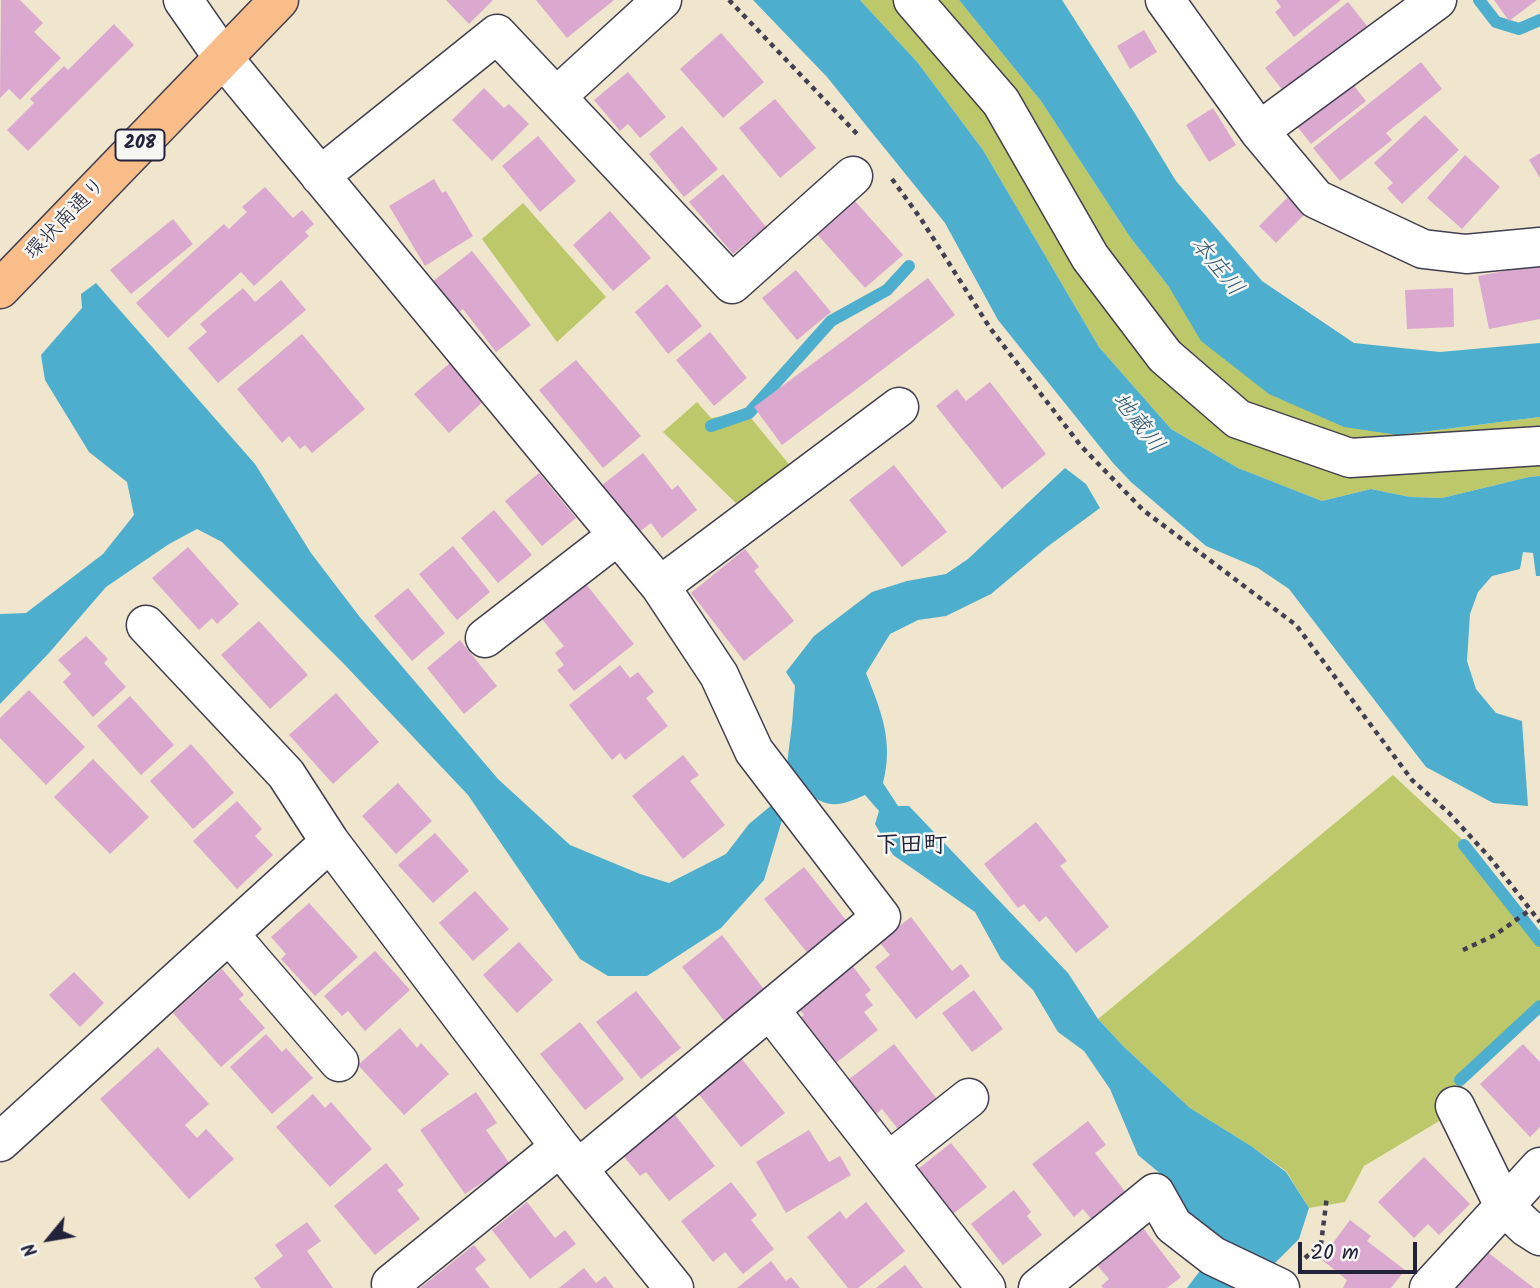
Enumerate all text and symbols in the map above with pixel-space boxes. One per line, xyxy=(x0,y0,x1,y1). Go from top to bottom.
road number: 208 xyxy=(116,130,164,160)
street label: 環状南通り xyxy=(21,173,113,267)
water label: 本庄川 xyxy=(1183,233,1247,303)
water label: 地蔵川 xyxy=(1104,388,1168,460)
district label: 下田町 xyxy=(875,834,947,862)
north arrow xyxy=(14,1204,84,1274)
scale bar xyxy=(1302,1228,1421,1272)
text: N xyxy=(15,1237,47,1262)
text: 20 m xyxy=(1311,1237,1359,1270)

